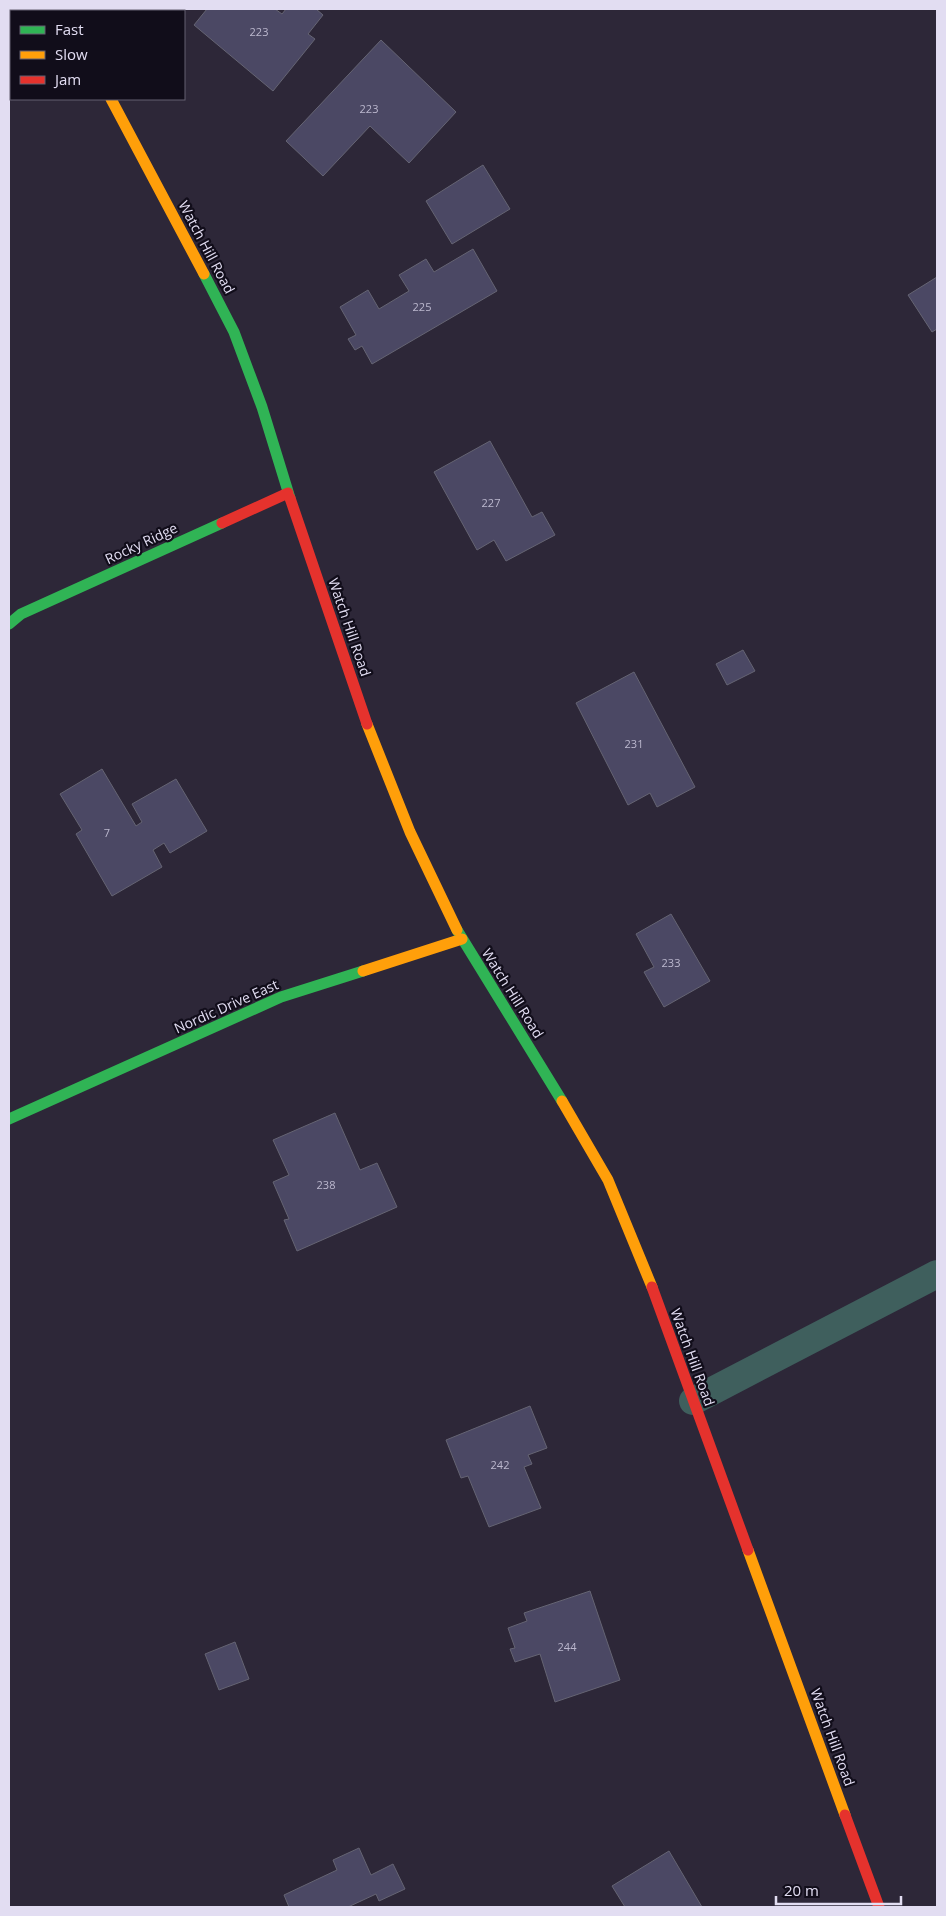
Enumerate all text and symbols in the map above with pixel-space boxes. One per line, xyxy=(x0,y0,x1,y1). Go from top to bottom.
legend xyxy=(10,10,185,100)
text: Fast xyxy=(55,19,84,39)
house number: 223 xyxy=(250,24,268,39)
text: Slow xyxy=(55,44,88,64)
text: Jam xyxy=(53,69,81,89)
house number: 223 xyxy=(360,101,378,116)
street label: Watch Hill Road xyxy=(175,197,239,297)
house number: 225 xyxy=(413,299,431,314)
house number: 227 xyxy=(482,495,500,510)
street label: Rocky Ridge xyxy=(102,518,180,568)
street label: Watch Hill Road xyxy=(324,575,376,679)
house number: 231 xyxy=(625,736,643,751)
house number: 7 xyxy=(104,825,110,840)
street label: Watch Hill Road xyxy=(478,944,548,1042)
house number: 233 xyxy=(662,955,680,970)
street label: Nordic Drive East xyxy=(171,974,281,1038)
house number: 238 xyxy=(317,1177,335,1192)
street label: Watch Hill Road xyxy=(667,1306,719,1408)
house number: 242 xyxy=(491,1457,509,1472)
house number: 244 xyxy=(558,1639,577,1654)
street label: Watch Hill Road xyxy=(807,1686,859,1788)
scale bar xyxy=(776,1874,901,1906)
text: 20 m xyxy=(784,1880,819,1900)

